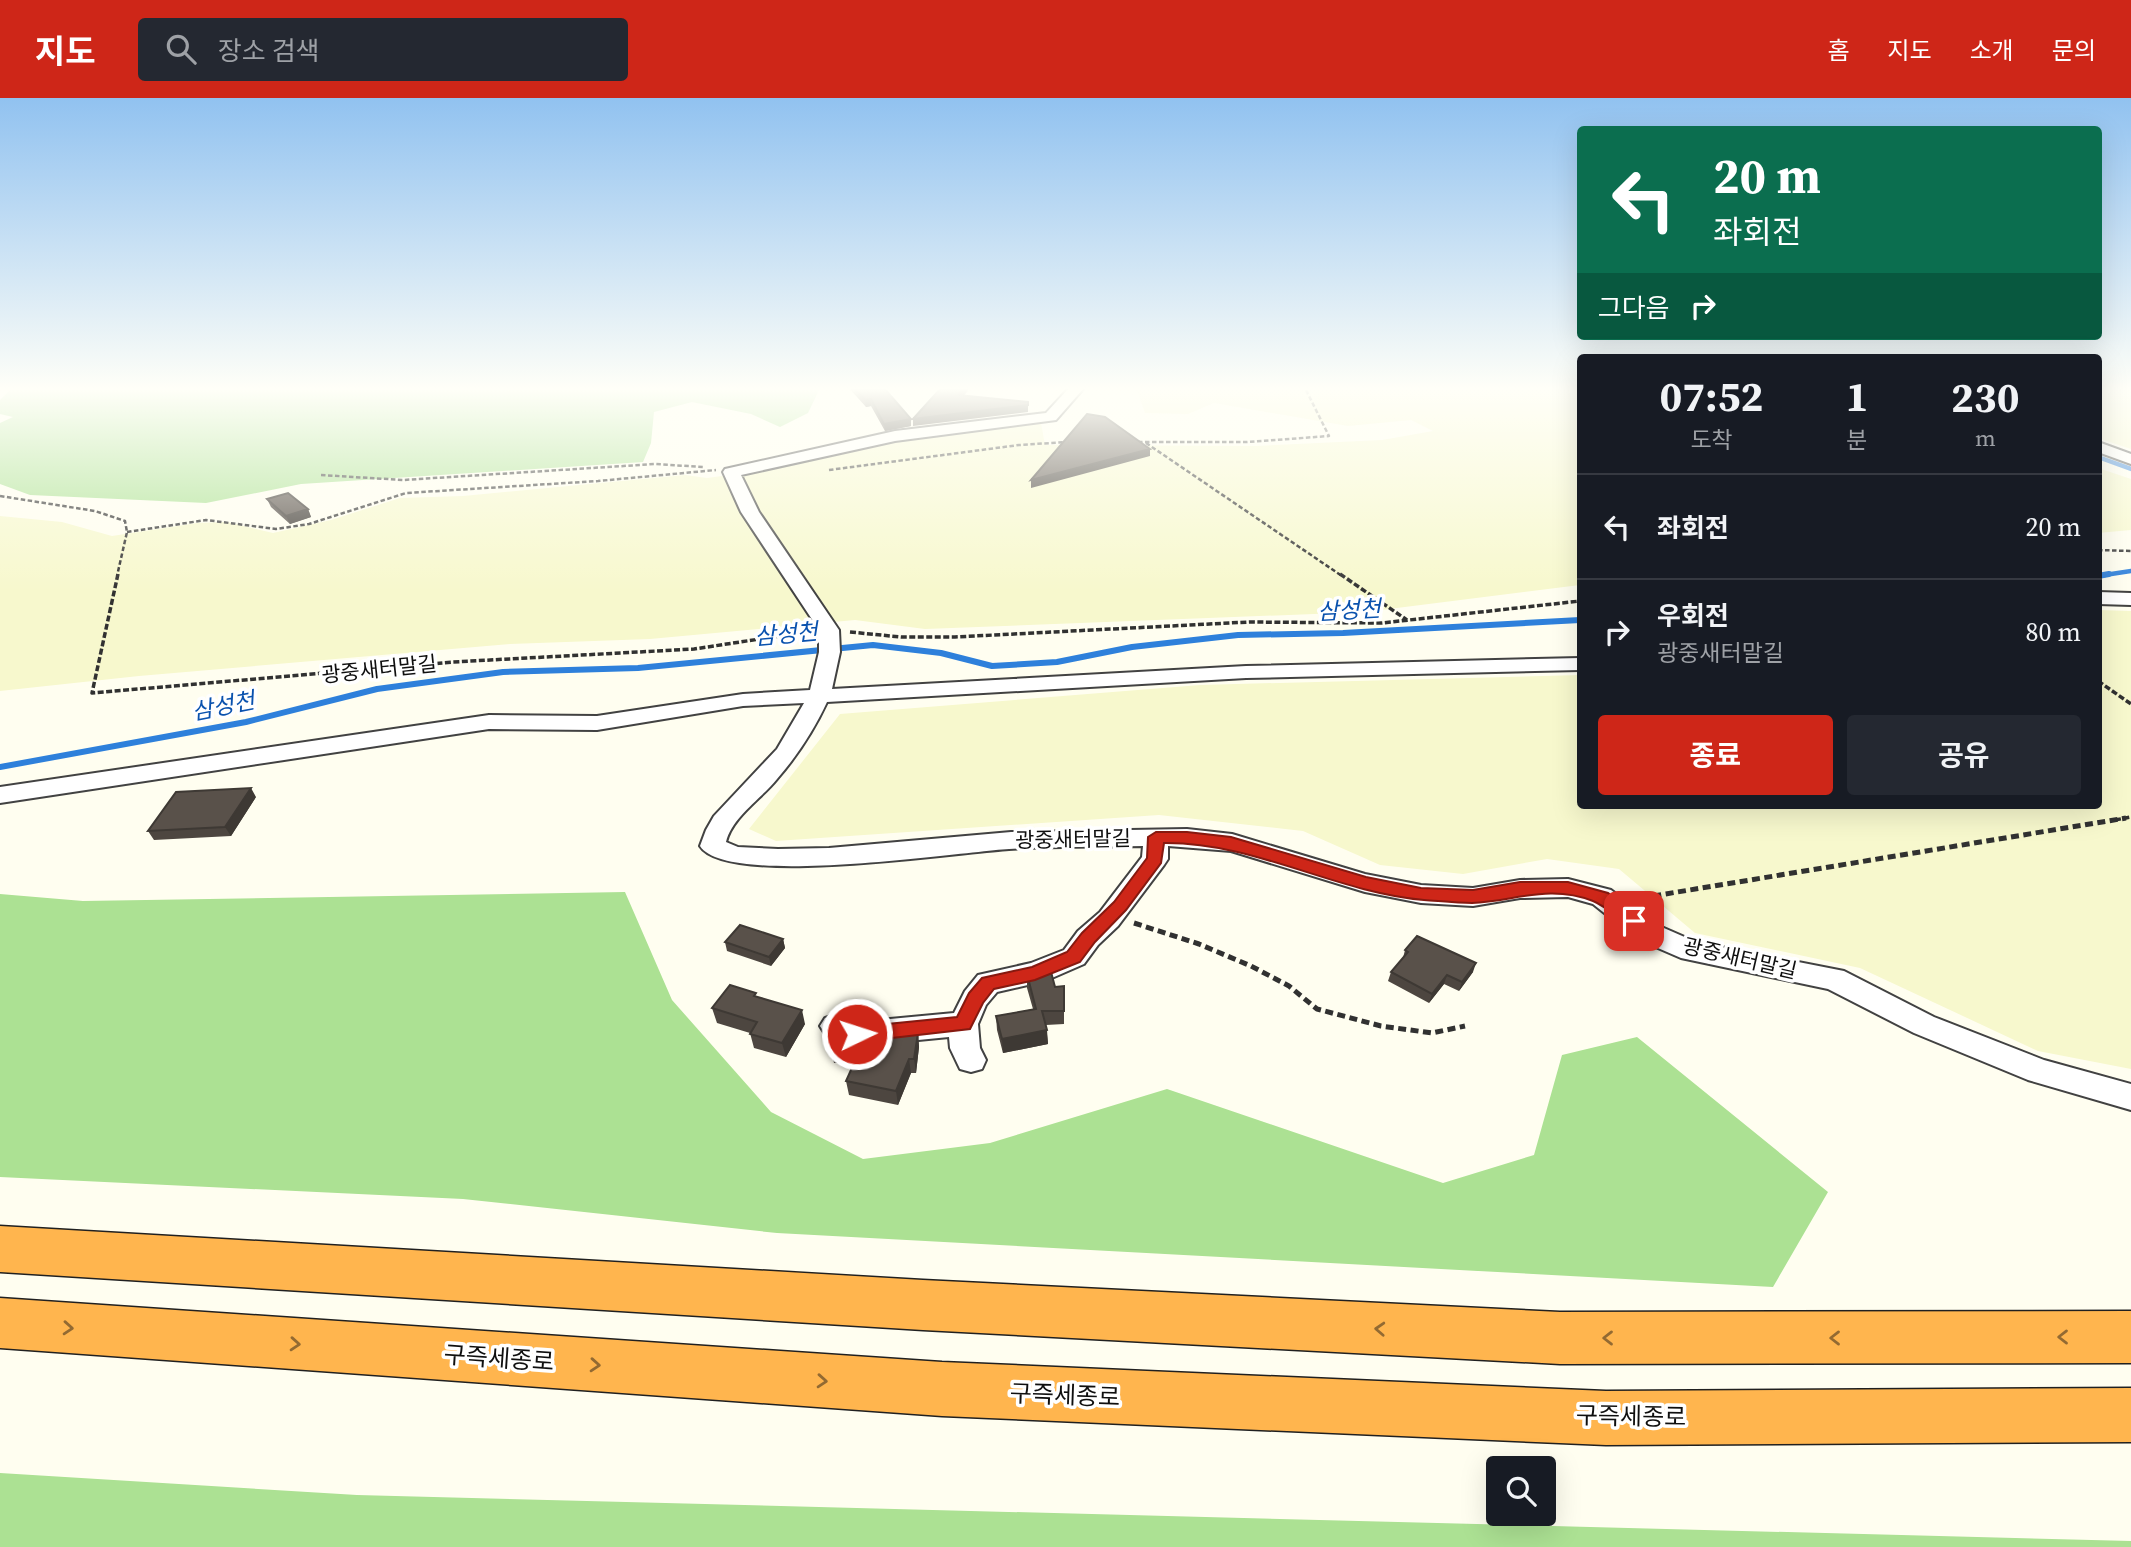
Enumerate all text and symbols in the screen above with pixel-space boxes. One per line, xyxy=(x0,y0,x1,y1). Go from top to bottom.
search box xyxy=(138,18,628,81)
text: 지도 xyxy=(35,29,96,74)
icon: search xyxy=(162,30,200,68)
text: 장소 검색 xyxy=(218,33,319,69)
text: 홈 xyxy=(1827,34,1849,67)
text: 지도 xyxy=(1887,34,1932,67)
text: 소개 xyxy=(1970,34,2014,67)
text: 문의 xyxy=(2052,34,2096,67)
text: 20 m xyxy=(1713,142,1821,209)
icon: left xyxy=(1598,154,1689,245)
text: 좌회전 xyxy=(1713,210,1801,254)
icon: right xyxy=(1684,287,1722,325)
text: 그다음 xyxy=(1598,290,1670,326)
text: 07:52 xyxy=(1660,367,1763,425)
text: 1 xyxy=(1846,367,1869,425)
text: 230 xyxy=(1951,368,2019,426)
text: m xyxy=(1975,422,1996,454)
text: 도착 xyxy=(1690,424,1733,456)
text: 분 xyxy=(1847,424,1868,456)
icon: left xyxy=(1598,508,1636,546)
text: 20 m xyxy=(2026,509,2081,545)
text: 좌회전 xyxy=(1657,510,1729,546)
water label: 삼성천 xyxy=(1316,592,1384,628)
text: 우회전 xyxy=(1657,598,1729,634)
icon: right xyxy=(1598,613,1636,651)
text: 80 m xyxy=(2026,614,2081,650)
water label: 삼성천 xyxy=(753,615,822,653)
text: 광중새터말길 xyxy=(1657,637,1784,669)
street label: 광중새터말길 xyxy=(320,649,438,689)
water label: 삼성천 xyxy=(189,684,260,728)
button: 종료 xyxy=(1598,715,1833,795)
button: 공유 xyxy=(1847,715,2081,795)
street label: 광중새터말길 xyxy=(1015,823,1131,855)
pin xyxy=(1604,891,1664,951)
icon: arrive xyxy=(1615,902,1653,940)
street label: 광중새터말길 xyxy=(1680,931,1800,985)
position arrow xyxy=(820,997,894,1071)
one-way arrow xyxy=(63,1320,74,1335)
one-way arrow xyxy=(1375,1321,1386,1336)
one-way arrow xyxy=(2057,1329,2068,1345)
one-way arrow xyxy=(1602,1330,1613,1346)
one-way arrow xyxy=(1830,1330,1840,1346)
one-way arrow xyxy=(290,1336,301,1351)
street label: 구즉세종로 xyxy=(443,1338,555,1378)
one-way arrow xyxy=(590,1357,601,1372)
one-way arrow xyxy=(817,1373,828,1388)
street label: 구즉세종로 xyxy=(1009,1377,1121,1413)
street label: 구즉세종로 xyxy=(1576,1399,1686,1433)
map controls xyxy=(1486,1456,1556,1526)
button: search xyxy=(1486,1456,1556,1526)

